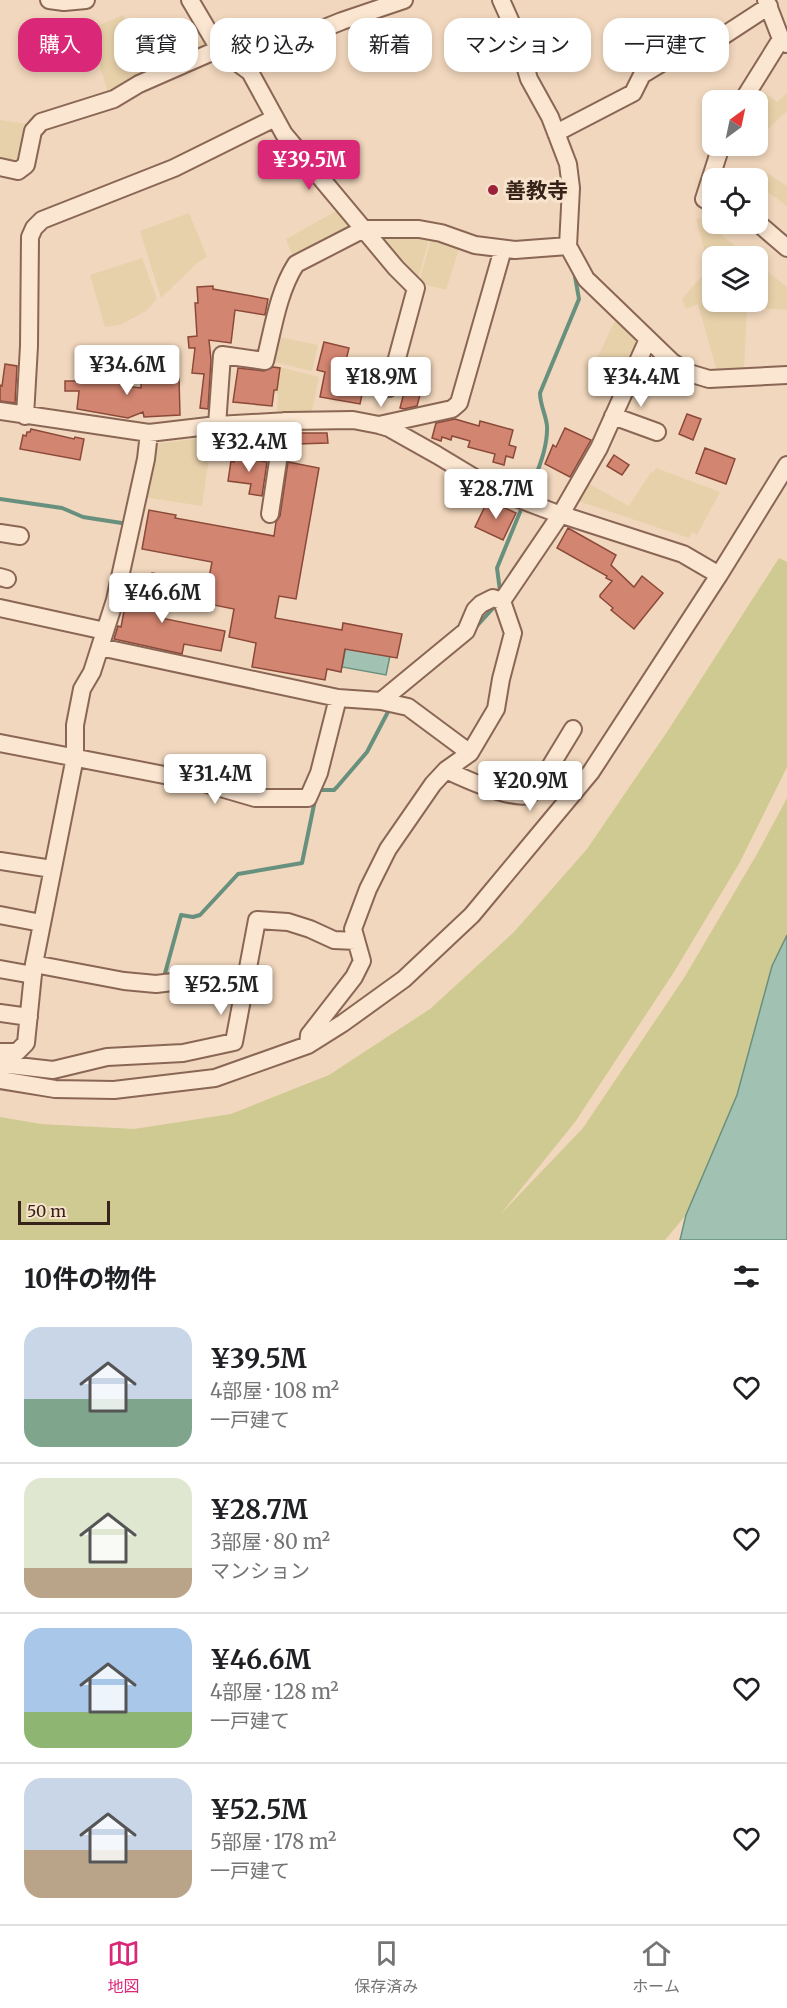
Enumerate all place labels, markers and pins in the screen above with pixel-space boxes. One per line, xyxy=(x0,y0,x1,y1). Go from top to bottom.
pin: ¥39.5M xyxy=(260,140,358,191)
place label: 善教寺 xyxy=(505,177,568,204)
marker: 善教寺 xyxy=(486,183,500,197)
pin: ¥34.6M xyxy=(78,345,176,396)
pin: ¥18.9M xyxy=(332,357,430,408)
pin: ¥34.4M xyxy=(592,357,690,408)
pin: ¥32.4M xyxy=(200,422,298,473)
pin: ¥28.7M xyxy=(447,469,545,520)
pin: ¥46.6M xyxy=(113,573,211,624)
pin: ¥31.4M xyxy=(166,754,264,805)
pin: ¥20.9M xyxy=(481,761,579,812)
pin: ¥52.5M xyxy=(172,965,270,1016)

